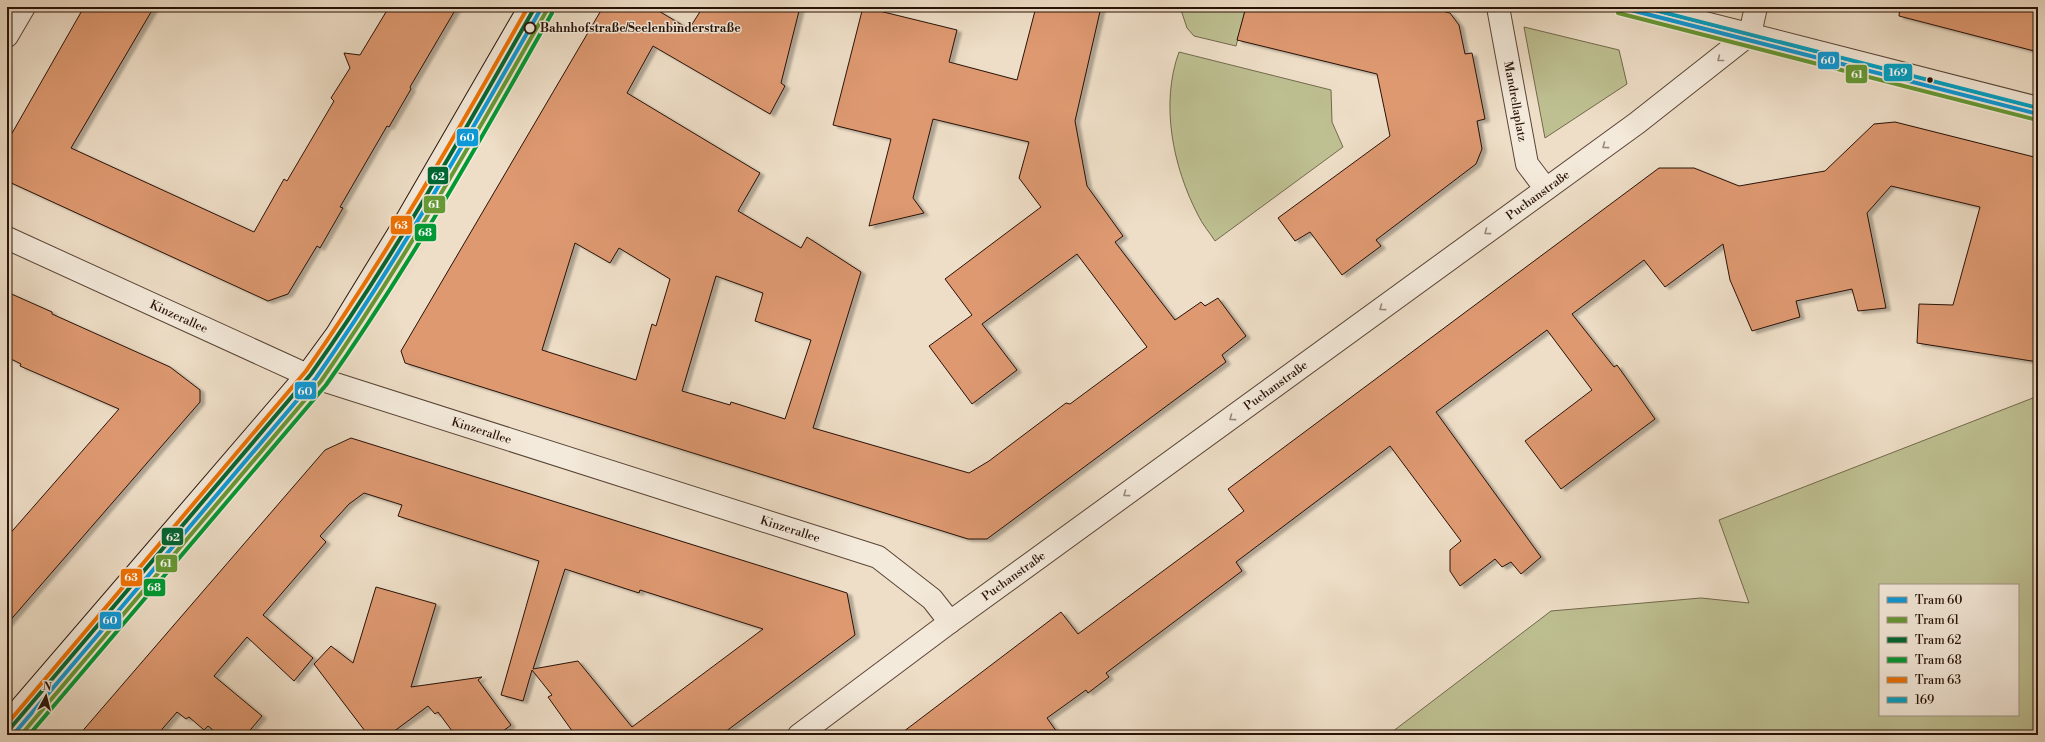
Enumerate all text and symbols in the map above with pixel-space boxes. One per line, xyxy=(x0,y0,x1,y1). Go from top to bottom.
marker: Bahnhofstraße/Seelenbinderstraße xyxy=(523,21,537,35)
place label: Bahnhofstraße/Seelenbinderstraße xyxy=(540,21,741,36)
line badge: 60 xyxy=(1817,51,1840,70)
one-way arrow xyxy=(1717,54,1724,61)
text: 60 xyxy=(1821,54,1835,68)
street label: Mandrellaplatz xyxy=(1500,60,1530,143)
line badge: 169 xyxy=(1883,63,1913,82)
line badge: 61 xyxy=(1845,64,1868,84)
text: 169 xyxy=(1889,66,1907,80)
text: 61 xyxy=(1851,68,1864,82)
unlabelled marker xyxy=(1925,75,1935,85)
line badge: 60 xyxy=(456,128,479,147)
text: 60 xyxy=(460,131,474,145)
one-way arrow xyxy=(1603,141,1610,148)
line badge: 62 xyxy=(427,166,449,185)
street label: Puchanstraße xyxy=(1503,167,1573,224)
text: 62 xyxy=(431,170,445,184)
line badge: 61 xyxy=(423,195,446,214)
text: 61 xyxy=(428,198,441,212)
line badge: 63 xyxy=(390,215,413,235)
text: 63 xyxy=(394,219,408,233)
line badge: 68 xyxy=(414,223,437,242)
text: 68 xyxy=(418,226,432,240)
one-way arrow xyxy=(1485,227,1492,234)
street label: Kinzerallee xyxy=(147,297,210,337)
one-way arrow xyxy=(1379,303,1386,311)
street label: Puchanstraße xyxy=(1241,358,1311,414)
line badge: 60 xyxy=(294,381,317,400)
text: 60 xyxy=(298,385,312,399)
one-way arrow xyxy=(1229,413,1236,420)
street label: Kinzerallee xyxy=(449,415,513,448)
one-way arrow xyxy=(1124,489,1131,496)
street label: Kinzerallee xyxy=(758,513,822,546)
line badge: 62 xyxy=(161,527,184,546)
text: 62 xyxy=(166,531,180,545)
street label: Puchanstraße xyxy=(979,548,1049,604)
line badge: 61 xyxy=(155,554,178,573)
text: 61 xyxy=(160,557,173,571)
line badge: 63 xyxy=(120,568,143,587)
text: 63 xyxy=(124,571,138,585)
line badge: 68 xyxy=(143,578,166,597)
text: 68 xyxy=(147,581,161,595)
legend xyxy=(1879,584,2019,716)
text: Tram 60 xyxy=(1915,593,1962,608)
line badge: 60 xyxy=(99,611,122,630)
text: Tram 61 xyxy=(1915,613,1960,628)
text: 60 xyxy=(103,614,117,628)
text: Tram 62 xyxy=(1915,633,1961,648)
text: Tram 68 xyxy=(1915,653,1962,668)
text: Tram 63 xyxy=(1915,673,1961,688)
north arrow xyxy=(26,676,66,716)
text: N xyxy=(42,680,53,695)
text: 169 xyxy=(1915,693,1934,708)

